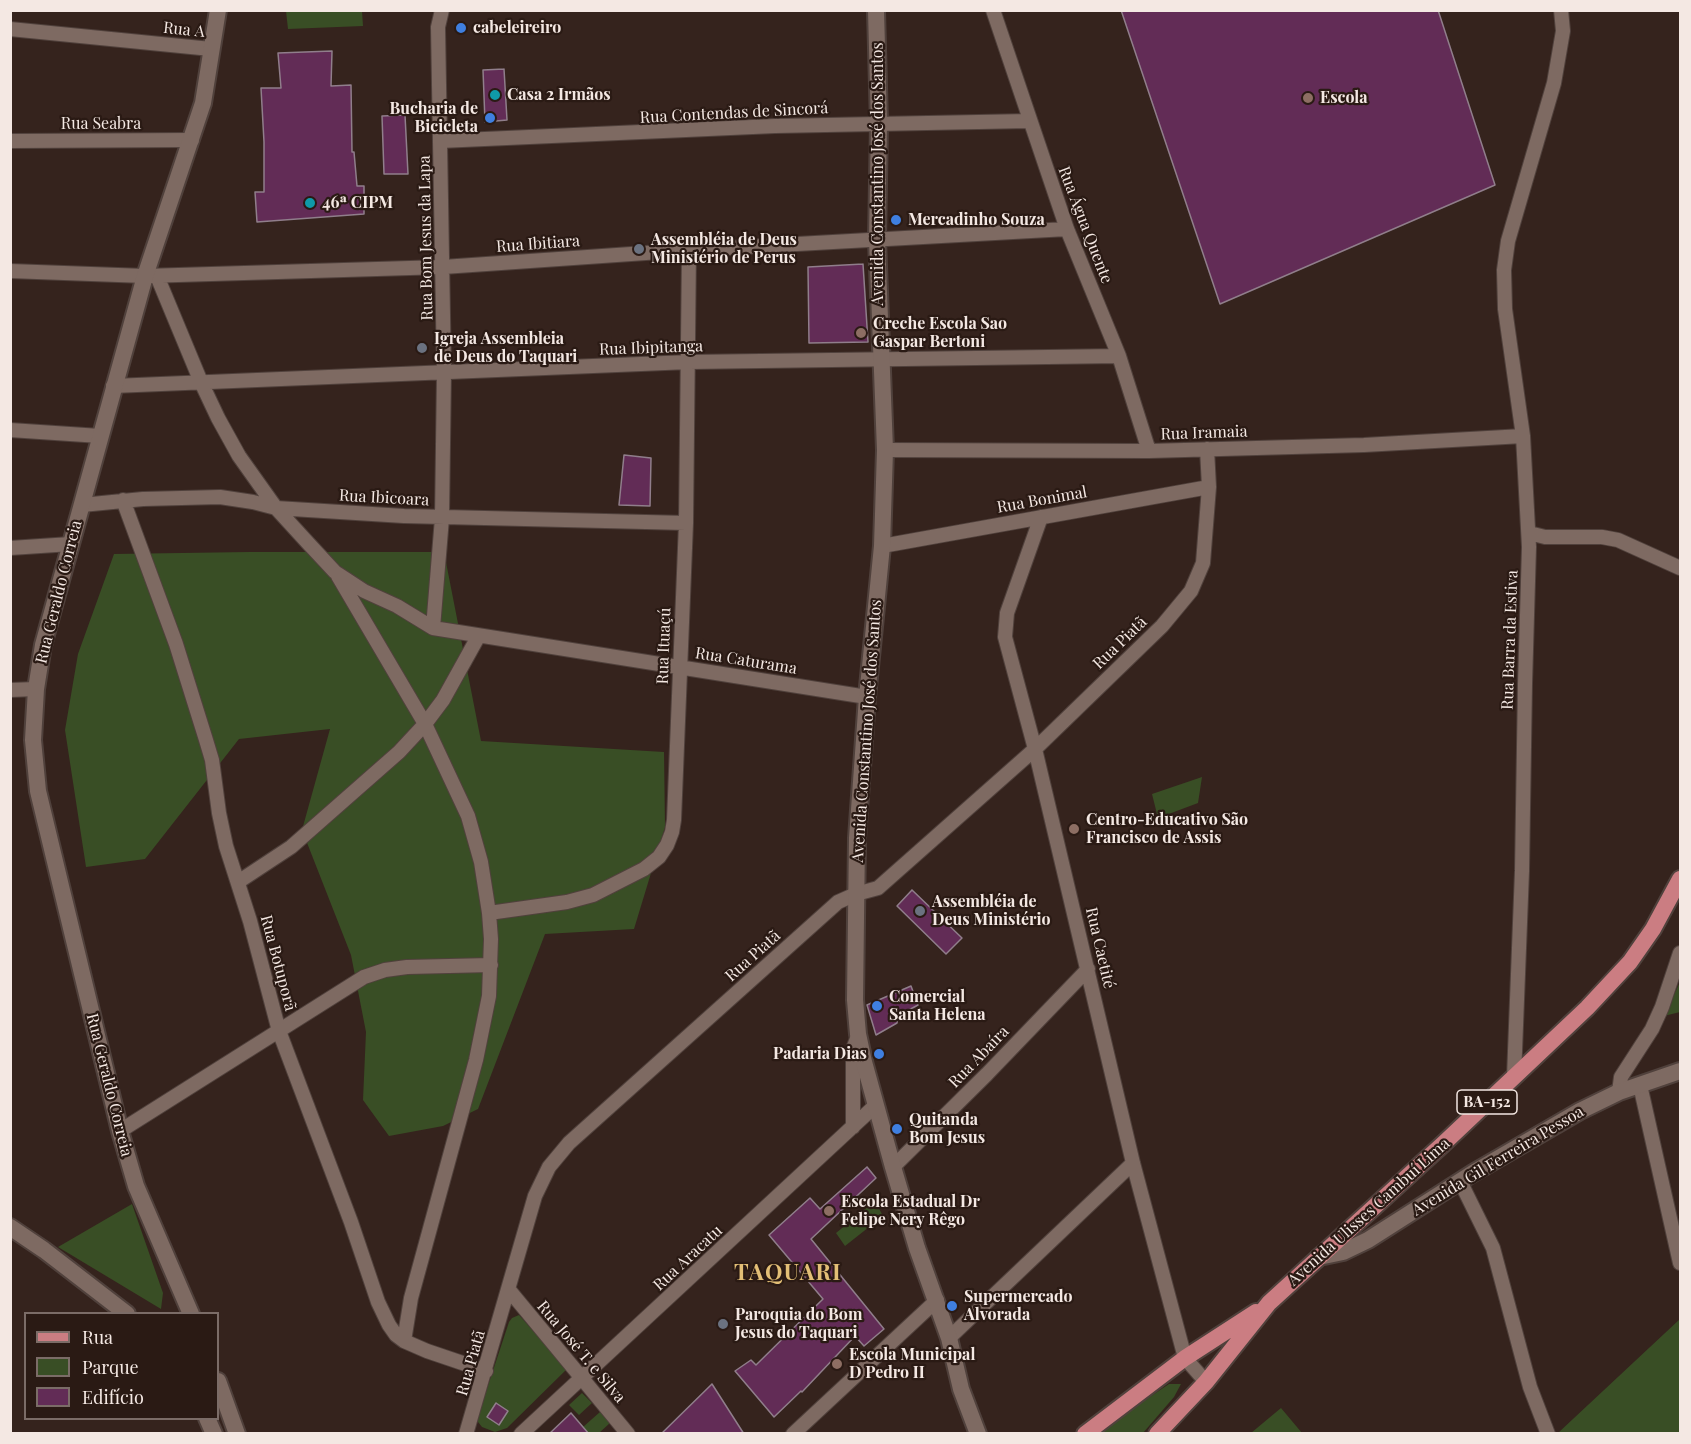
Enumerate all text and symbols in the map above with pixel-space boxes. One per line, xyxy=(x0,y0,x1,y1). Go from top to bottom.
street label: Rua A xyxy=(162,18,206,42)
place label: cabeleireiro xyxy=(473,18,561,38)
marker: cabeleireiro xyxy=(454,21,468,35)
street label: Avenida Constantino José dos Santos xyxy=(868,42,888,306)
place label: Casa 2 Irmãos xyxy=(507,85,611,105)
marker: Casa 2 Irmãos xyxy=(488,88,502,102)
place label: Escola xyxy=(1320,88,1368,108)
marker: Escola xyxy=(1301,91,1315,105)
street label: Rua Contendas de Sincorá xyxy=(639,98,829,128)
place label: Bucharia de Bicicleta xyxy=(389,99,478,137)
marker: Bucharia de Bicicleta xyxy=(483,111,497,125)
street label: Rua Seabra xyxy=(61,114,141,134)
street label: Rua Bom Jesus da Lapa xyxy=(415,155,437,321)
street label: Rua Água Quente xyxy=(1054,164,1116,286)
place label: 46ª CIPM xyxy=(322,193,393,213)
marker: 46ª CIPM xyxy=(303,196,317,210)
place label: Mercadinho Souza xyxy=(908,210,1045,230)
marker: Mercadinho Souza xyxy=(889,213,903,227)
place label: Assembléia de Deus Ministério de Perus xyxy=(651,230,797,268)
street label: Rua Ibitiara xyxy=(495,231,581,257)
marker: Assembléia de Deus Ministério de Perus xyxy=(632,242,646,256)
place label: Creche Escola Sao Gaspar Bertoni xyxy=(873,314,1007,352)
marker: Creche Escola Sao Gaspar Bertoni xyxy=(854,326,868,340)
place label: Igreja Assembleia de Deus do Taquari xyxy=(434,329,577,367)
street label: Rua Ibipitanga xyxy=(599,337,703,359)
marker: Igreja Assembleia de Deus do Taquari xyxy=(415,341,429,355)
street label: Rua Iramaia xyxy=(1160,422,1248,444)
street label: Rua Bonimal xyxy=(995,483,1089,517)
street label: Rua Ibicoara xyxy=(338,486,430,510)
street label: Rua Geraldo Correia xyxy=(32,518,86,666)
street label: Rua Barra da Estiva xyxy=(1498,570,1522,710)
street label: Avenida Constantino José dos Santos xyxy=(848,599,886,863)
street label: Rua Ituaçú xyxy=(653,607,675,685)
street label: Rua Piatã xyxy=(1089,613,1151,673)
street label: Rua Caturama xyxy=(694,643,798,679)
place label: Centro-Educativo São Francisco de Assis xyxy=(1086,810,1248,848)
marker: Centro-Educativo São Francisco de Assis xyxy=(1067,822,1081,836)
place label: Assembléia de Deus Ministério xyxy=(932,892,1051,930)
marker: Assembléia de Deus Ministério xyxy=(913,904,927,918)
street label: Rua Caetité xyxy=(1081,906,1119,990)
street label: Rua Botuporã xyxy=(256,913,300,1013)
street label: Rua Piatã xyxy=(722,926,784,986)
place label: Comercial Santa Helena xyxy=(889,987,986,1025)
marker: Comercial Santa Helena xyxy=(870,999,884,1013)
street label: Rua Geraldo Correia xyxy=(82,1011,136,1159)
street label: Rua Abaíra xyxy=(945,1022,1013,1092)
place label: Padaria Dias xyxy=(773,1044,867,1064)
marker: Padaria Dias xyxy=(872,1047,886,1061)
road number: BA-152 xyxy=(1457,1090,1517,1114)
street label: Avenida Gil Ferreira Pessoa xyxy=(1409,1102,1587,1220)
place label: Quitanda Bom Jesus xyxy=(909,1110,985,1148)
marker: Quitanda Bom Jesus xyxy=(890,1122,904,1136)
street label: Avenida Ulisses Cambuí Lima xyxy=(1284,1134,1454,1290)
place label: Escola Estadual Dr Felipe Nery Rêgo xyxy=(841,1192,980,1230)
marker: Escola Estadual Dr Felipe Nery Rêgo xyxy=(822,1204,836,1218)
street label: Rua Aracatu xyxy=(649,1221,727,1295)
district label: TAQUARI xyxy=(734,1260,842,1286)
place label: Supermercado Alvorada xyxy=(964,1287,1073,1325)
street label: Rua José T. e Silva xyxy=(533,1297,629,1407)
marker: Supermercado Alvorada xyxy=(945,1299,959,1313)
place label: Paroquia do Bom Jesus do Taquari xyxy=(735,1305,862,1343)
legend xyxy=(24,1312,219,1420)
marker: Paroquia do Bom Jesus do Taquari xyxy=(716,1317,730,1331)
text: Rua xyxy=(82,1325,113,1349)
street label: Rua Piatã xyxy=(453,1328,489,1398)
place label: Escola Municipal D Pedro II xyxy=(849,1345,975,1383)
text: Parque xyxy=(82,1355,139,1379)
marker: Escola Municipal D Pedro II xyxy=(830,1357,844,1371)
text: Edifício xyxy=(82,1385,144,1409)

